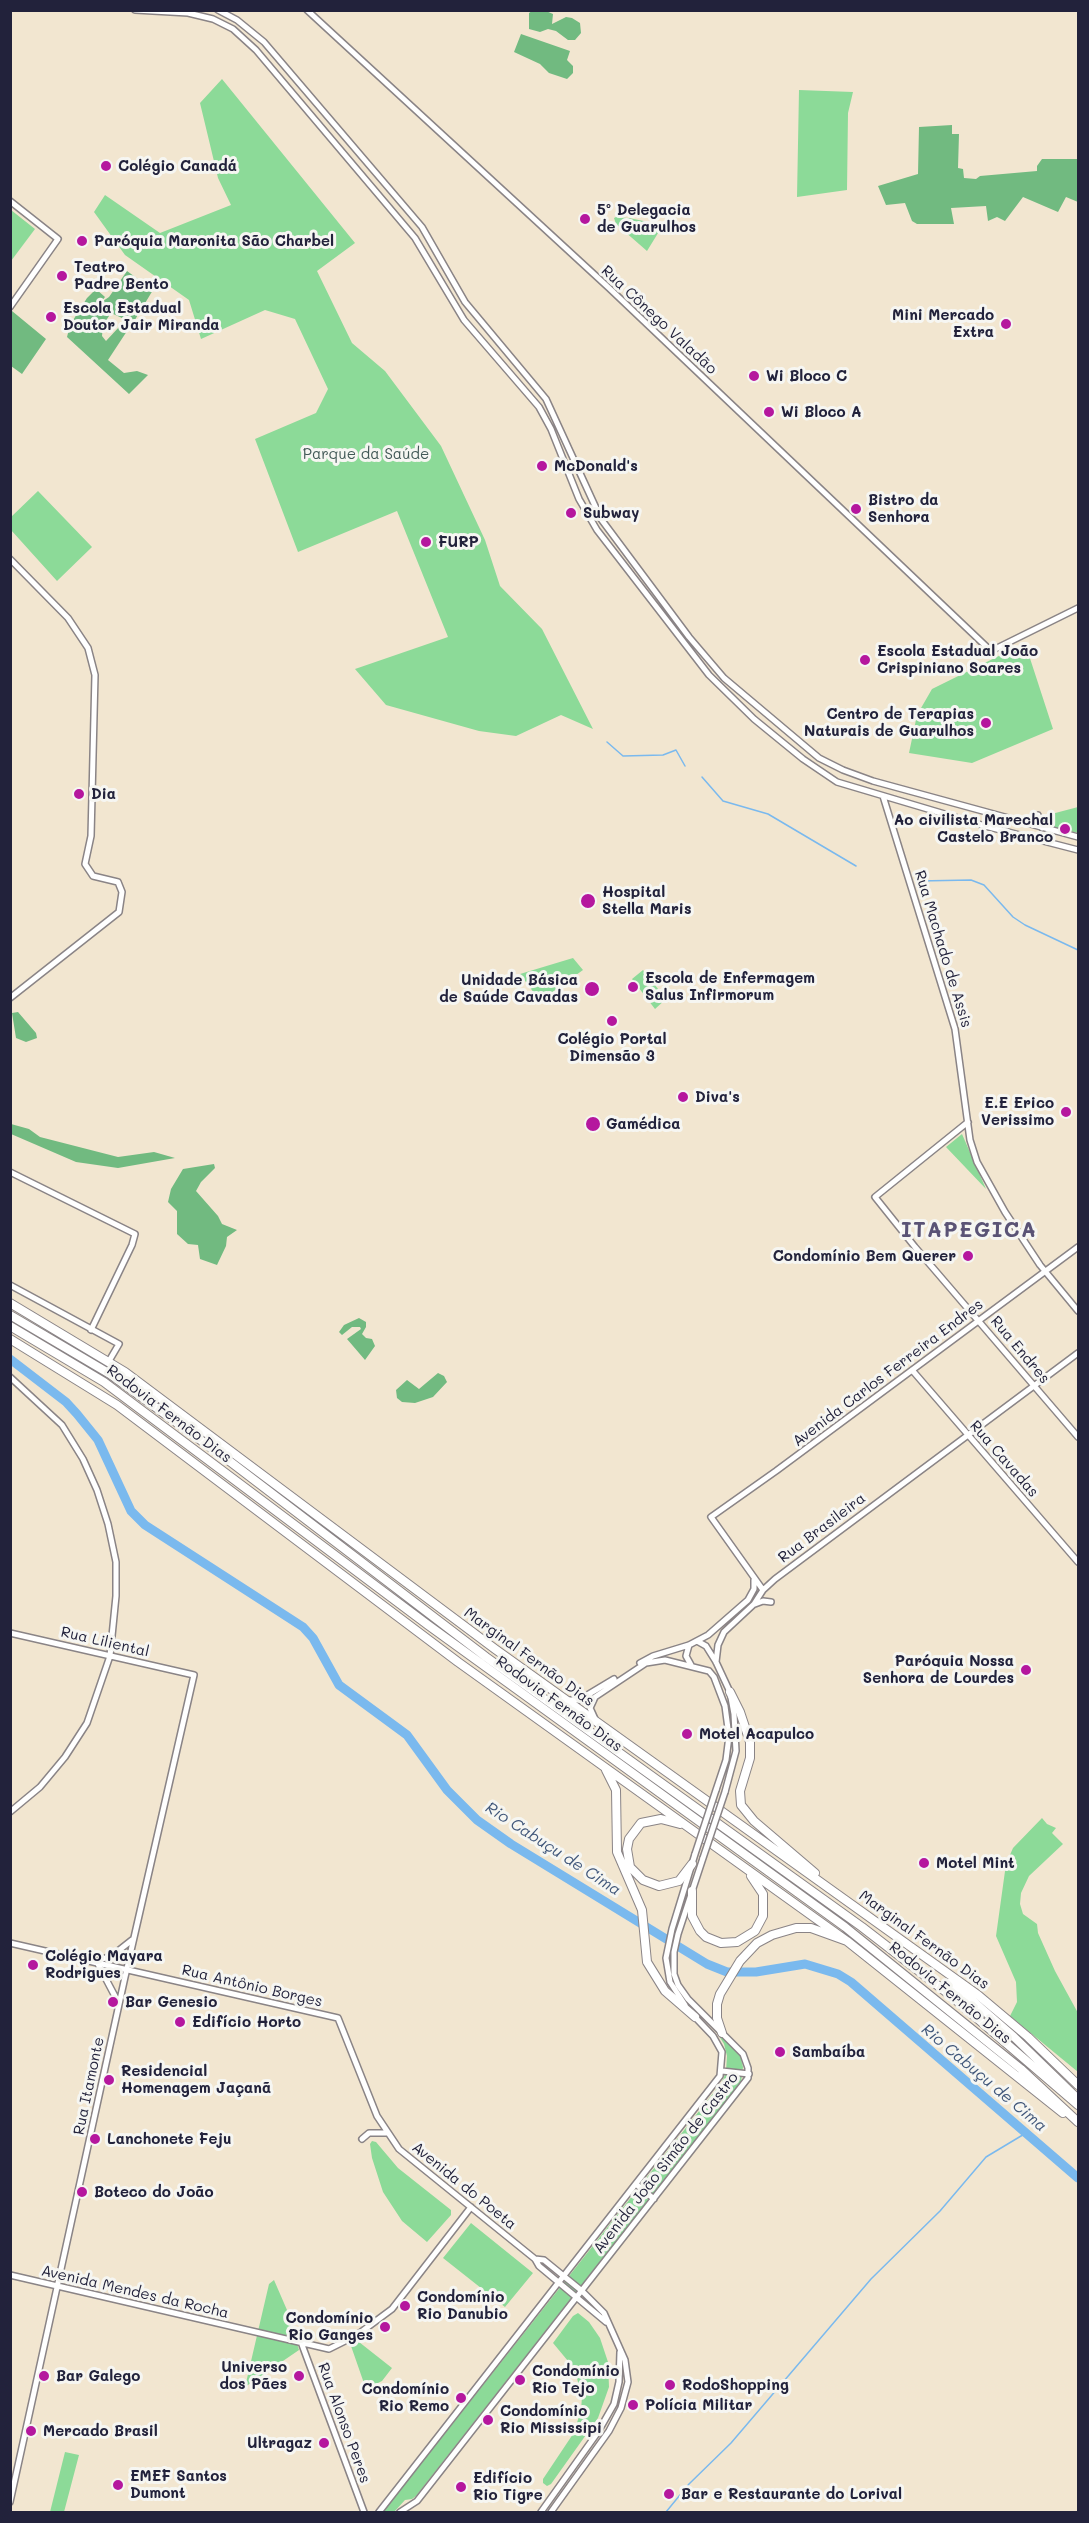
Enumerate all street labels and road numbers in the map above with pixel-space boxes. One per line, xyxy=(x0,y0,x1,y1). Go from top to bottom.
street label: Rua Cônego Valadão xyxy=(597,262,721,378)
street label: Rua Machado de Assis xyxy=(910,868,976,1030)
street label: Avenida Carlos Ferreira Endres xyxy=(789,1295,987,1451)
street label: Rua Endres xyxy=(987,1313,1053,1387)
street label: Rodovia Fernão Dias xyxy=(103,1361,235,1467)
street label: Rua Cavadas xyxy=(966,1417,1042,1501)
street label: Rua Brasileira xyxy=(775,1489,869,1567)
street label: Marginal Fernão Dias xyxy=(460,1604,598,1710)
street label: Rua Liliental xyxy=(59,1623,151,1661)
street label: Rodovia Fernão Dias xyxy=(492,1652,626,1756)
street label: Marginal Fernão Dias xyxy=(855,1887,993,1993)
street label: Rodovia Fernão Dias xyxy=(885,1938,1015,2048)
street label: Rua Antônio Borges xyxy=(180,1961,324,2011)
street label: Rua Itamonte xyxy=(70,2035,108,2137)
street label: Avenida João Simão de Castro xyxy=(590,2069,742,2257)
street label: Avenida do Poeta xyxy=(408,2138,520,2234)
street label: Avenida Mendes da Rocha xyxy=(39,2262,231,2322)
street label: Rua Alonso Peres xyxy=(314,2360,374,2486)

